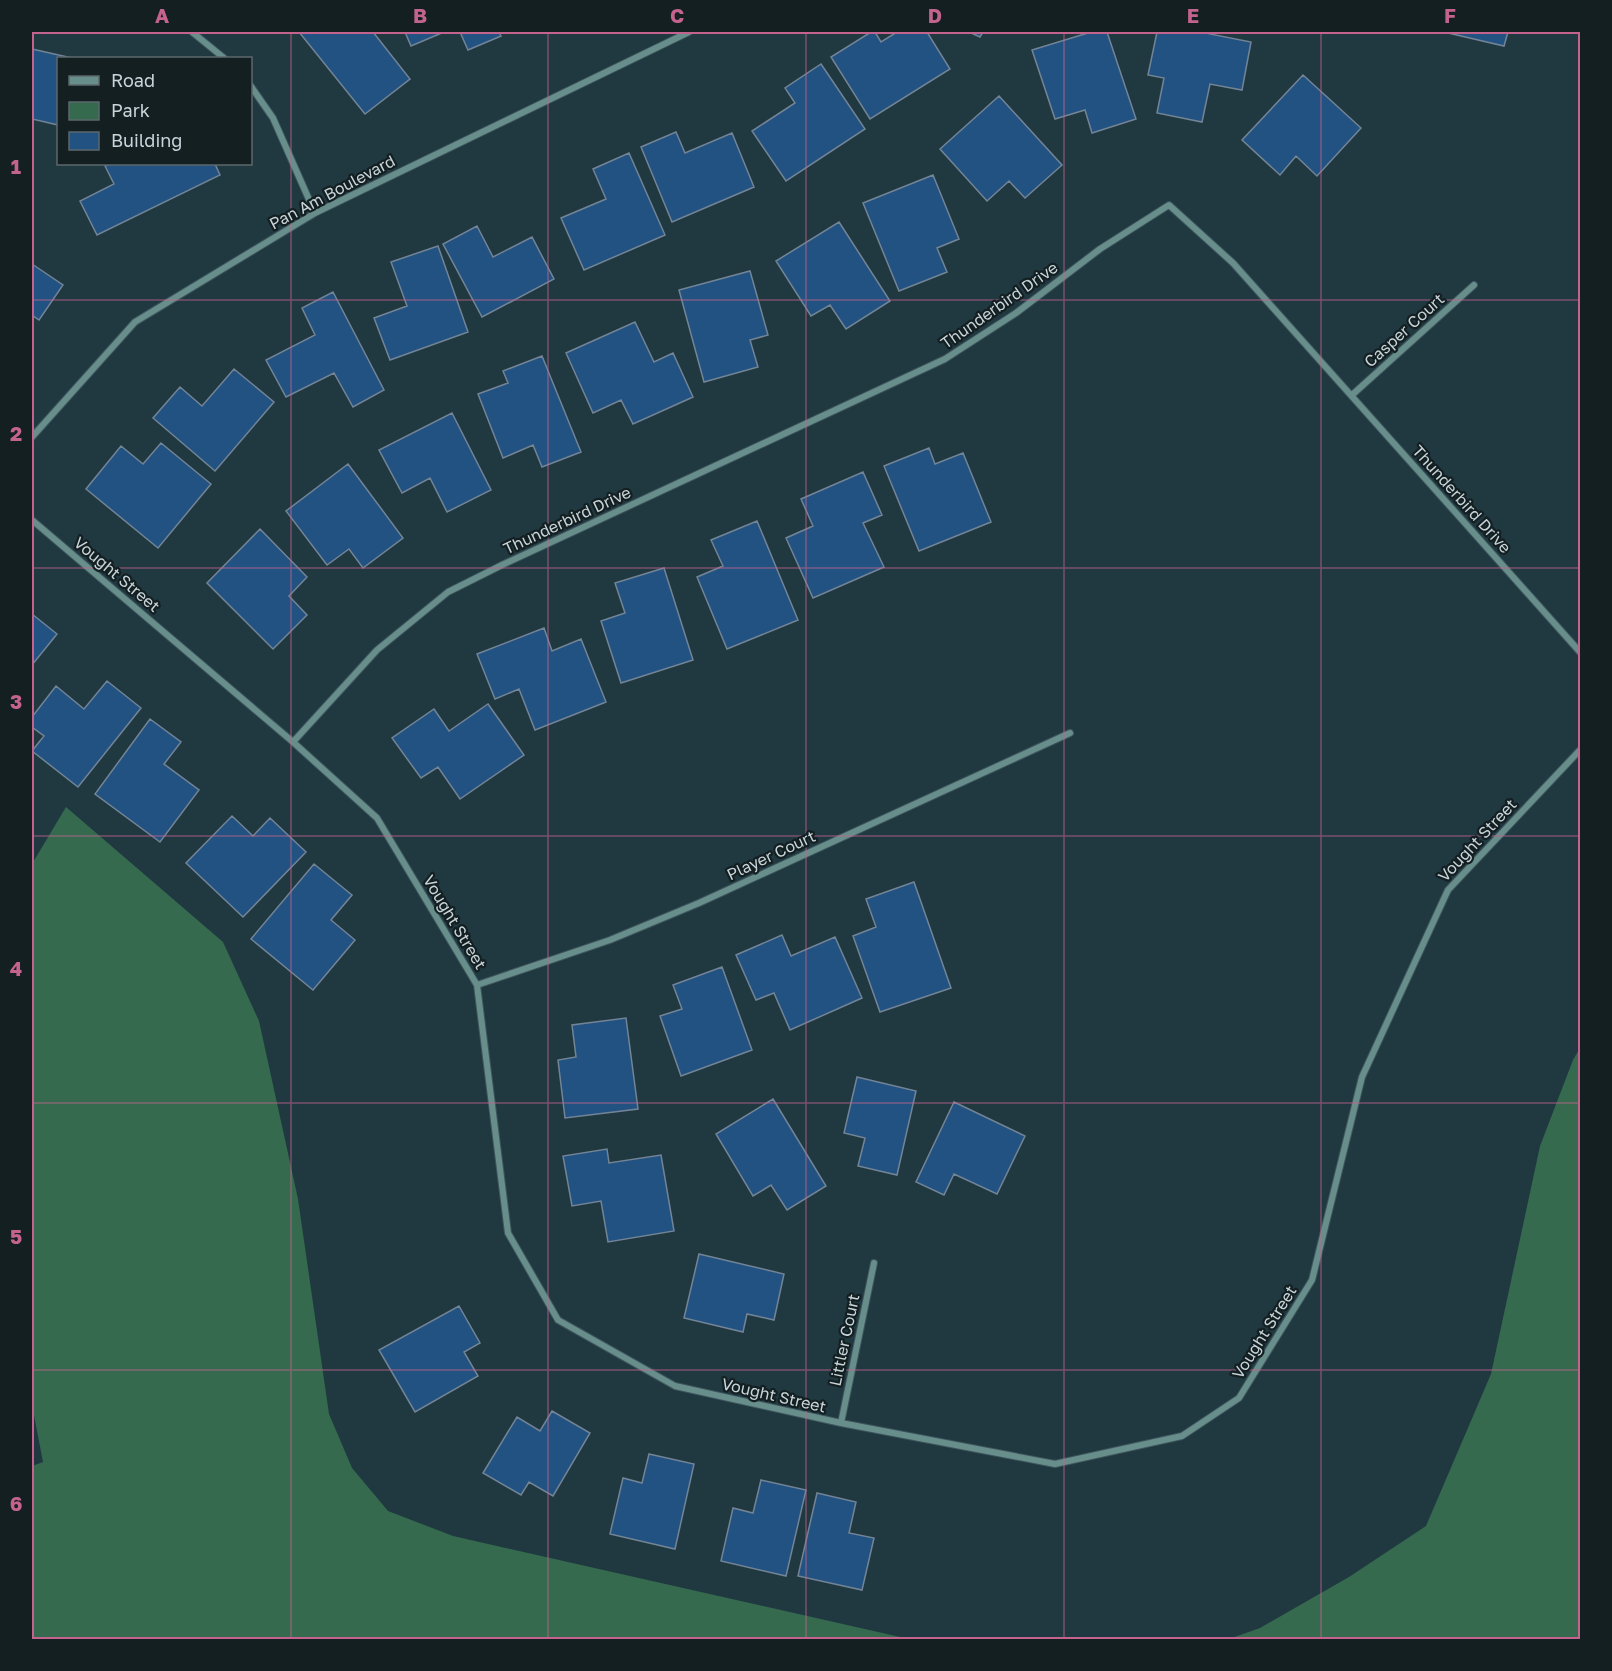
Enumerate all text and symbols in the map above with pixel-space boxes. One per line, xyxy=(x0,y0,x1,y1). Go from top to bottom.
text: A xyxy=(155,3,169,27)
text: B xyxy=(413,3,427,27)
text: C xyxy=(670,3,684,27)
text: D xyxy=(928,3,942,27)
text: E xyxy=(1187,3,1199,27)
text: F xyxy=(1444,3,1456,27)
legend xyxy=(57,57,252,165)
text: Road xyxy=(111,69,155,91)
text: Park xyxy=(111,99,150,121)
text: Building xyxy=(111,129,182,151)
street label: Pan Am Boulevard xyxy=(266,150,398,234)
text: 1 xyxy=(11,154,21,178)
street label: Thunderbird Drive xyxy=(937,257,1061,353)
street label: Casper Court xyxy=(1360,289,1448,371)
text: 2 xyxy=(10,421,22,445)
street label: Thunderbird Drive xyxy=(1408,441,1516,557)
street label: Thunderbird Drive xyxy=(500,482,634,558)
street label: Vought Street xyxy=(70,532,164,616)
text: 3 xyxy=(10,689,22,713)
street label: Vought Street xyxy=(1433,794,1521,886)
street label: Player Court xyxy=(723,826,819,884)
street label: Vought Street xyxy=(419,871,491,973)
text: 4 xyxy=(10,956,22,980)
text: 5 xyxy=(10,1224,22,1248)
street label: Vought Street xyxy=(1227,1282,1301,1382)
street label: Littler Court xyxy=(824,1292,864,1388)
street label: Vought Street xyxy=(720,1373,828,1417)
text: 6 xyxy=(10,1491,22,1515)

